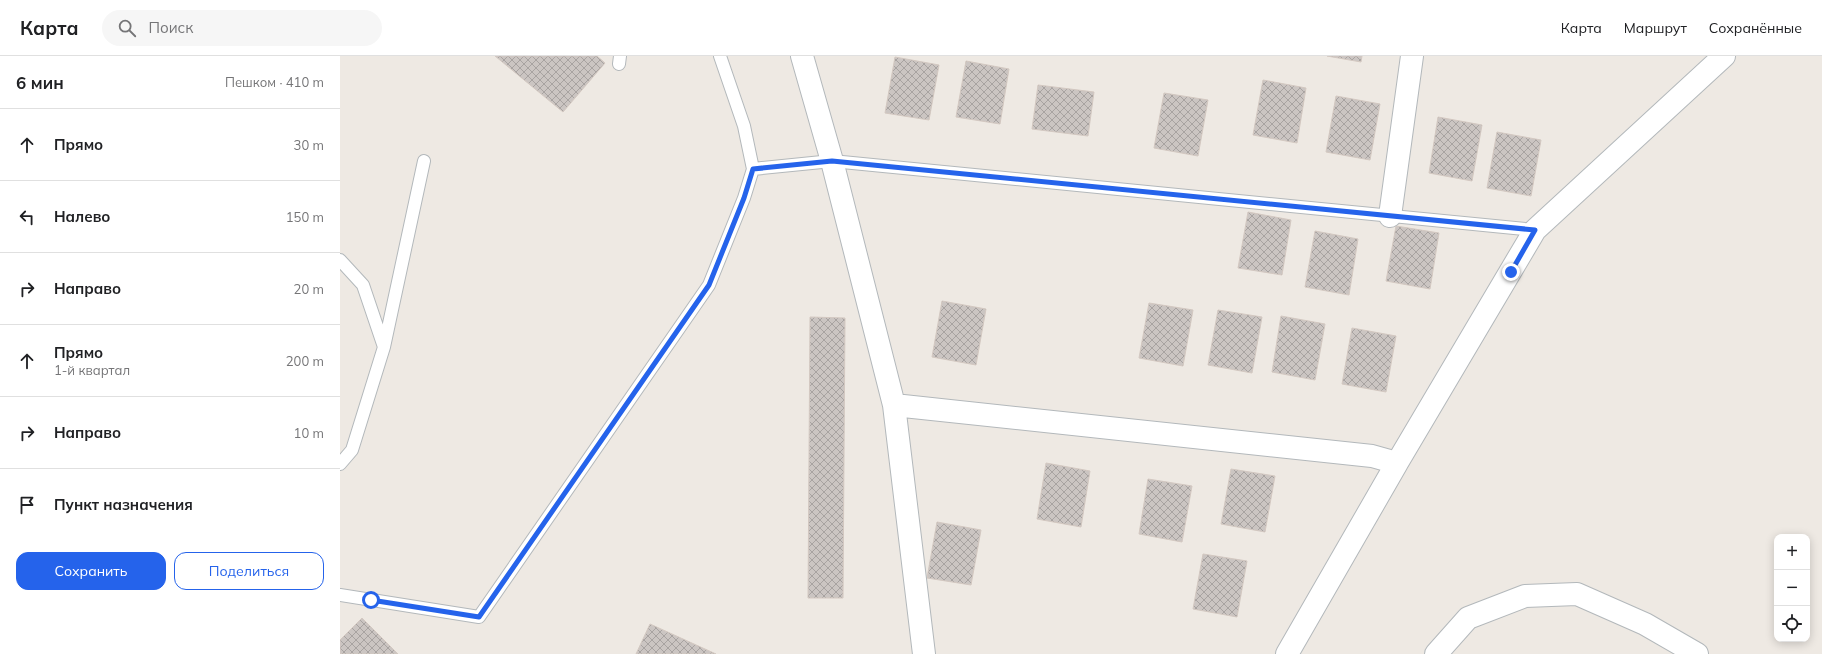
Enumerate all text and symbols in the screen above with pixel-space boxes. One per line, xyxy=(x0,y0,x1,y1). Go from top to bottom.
search box xyxy=(102,10,382,46)
text: Карта xyxy=(20,16,78,40)
icon: search xyxy=(116,17,138,39)
text: Поиск xyxy=(148,18,193,37)
text: Карта xyxy=(1561,19,1602,37)
text: Маршрут xyxy=(1624,19,1687,37)
text: Сохранённые xyxy=(1709,19,1802,37)
text: 6 мин xyxy=(16,72,64,93)
text: Пешком · 410 m xyxy=(225,74,324,90)
icon: ahead xyxy=(16,134,38,156)
text: Прямо xyxy=(54,135,103,154)
text: 30 m xyxy=(294,137,324,153)
icon: left xyxy=(16,206,38,228)
text: Налево xyxy=(54,207,110,226)
text: 150 m xyxy=(286,209,324,225)
route end xyxy=(1502,263,1520,281)
icon: right xyxy=(16,278,38,300)
text: Направо xyxy=(54,279,121,298)
text: 20 m xyxy=(294,281,324,297)
text: Прямо xyxy=(54,343,103,362)
icon: ahead xyxy=(16,350,38,372)
text: 200 m xyxy=(286,353,324,369)
text: 1-й квартал xyxy=(54,362,130,378)
icon: right xyxy=(16,422,38,444)
text: Направо xyxy=(54,423,121,442)
text: 10 m xyxy=(294,425,324,441)
icon: arrive xyxy=(16,494,38,516)
text: Пункт назначения xyxy=(54,495,193,514)
map controls xyxy=(1774,534,1810,642)
button: + xyxy=(1774,534,1810,570)
button: Сохранить xyxy=(16,552,166,590)
button: Поделиться xyxy=(174,552,324,590)
button: − xyxy=(1774,570,1810,606)
route start xyxy=(362,591,380,609)
button: locate xyxy=(1774,606,1810,642)

